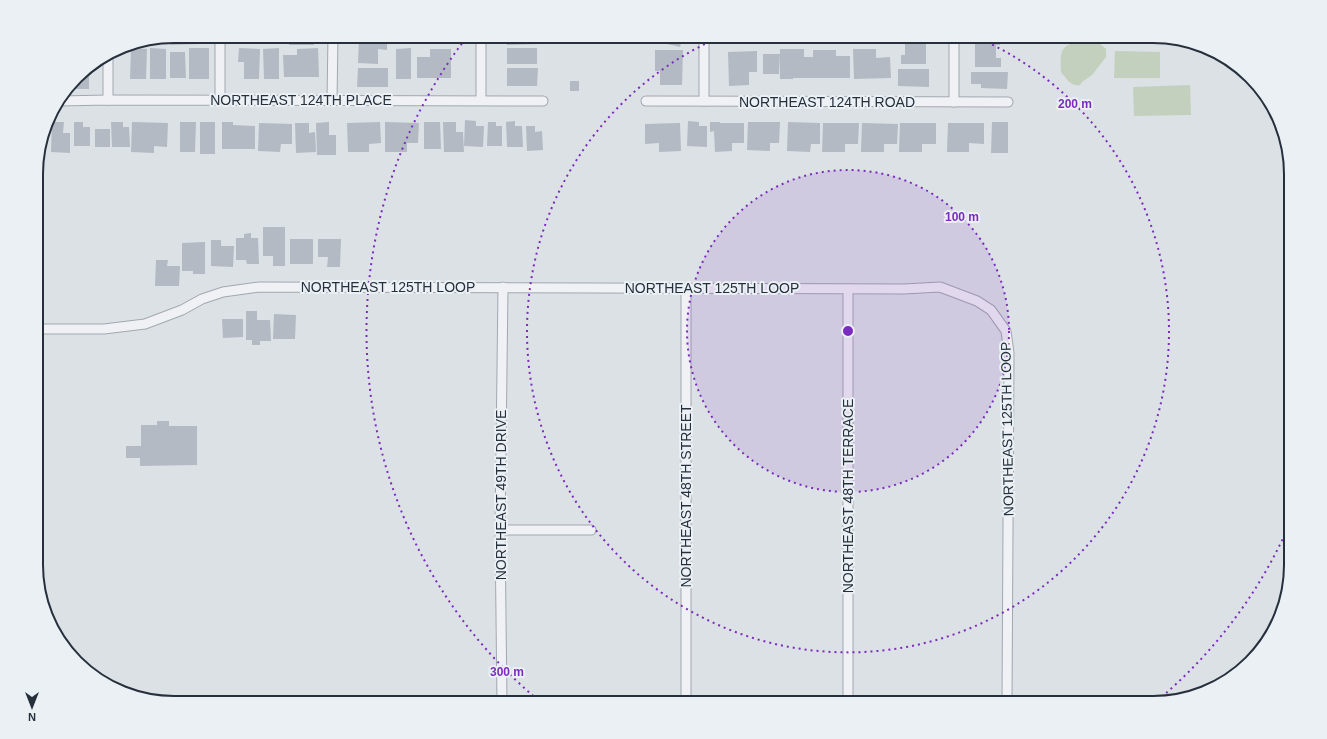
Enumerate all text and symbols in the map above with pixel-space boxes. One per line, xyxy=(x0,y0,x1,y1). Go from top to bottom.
street label: NORTHEAST 124TH PLACE xyxy=(210,92,392,108)
street label: NORTHEAST 124TH ROAD xyxy=(739,94,915,110)
text: 200 m xyxy=(1058,97,1092,111)
text: 100 m xyxy=(945,210,979,224)
street label: NORTHEAST 125TH LOOP xyxy=(301,279,475,295)
street label: NORTHEAST 125TH LOOP xyxy=(625,280,799,296)
centre of rings xyxy=(841,324,855,338)
street label: NORTHEAST 125TH LOOP xyxy=(997,342,1017,516)
street label: NORTHEAST 48TH TERRACE xyxy=(840,399,856,593)
street label: NORTHEAST 48TH STREET xyxy=(678,404,694,588)
street label: NORTHEAST 49TH DRIVE xyxy=(493,410,509,580)
text: 300 m xyxy=(490,665,524,679)
north arrow xyxy=(12,687,52,727)
text: N xyxy=(28,711,36,723)

